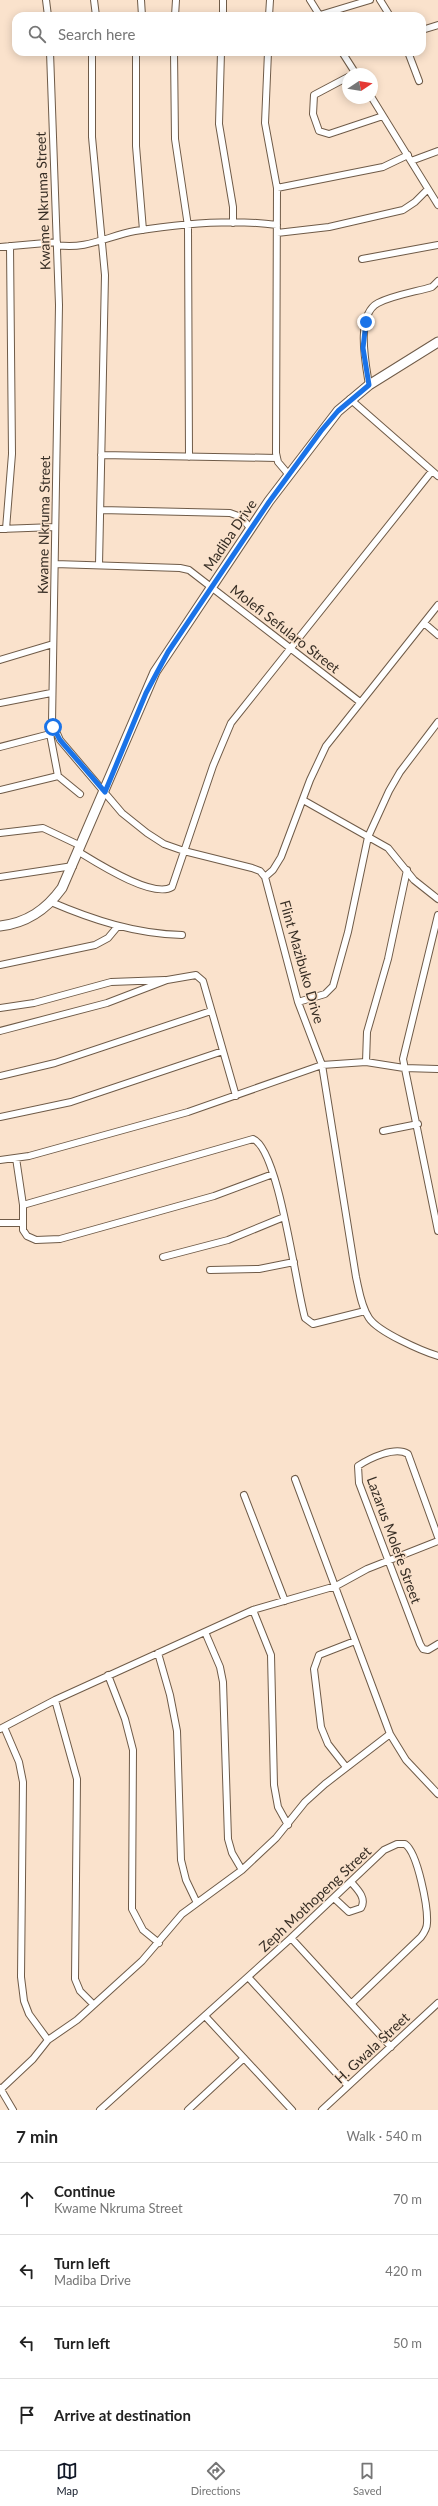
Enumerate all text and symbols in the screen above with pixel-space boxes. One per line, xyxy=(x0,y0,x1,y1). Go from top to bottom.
search box xyxy=(12,12,426,56)
icon: search xyxy=(26,23,48,45)
text: Search here xyxy=(58,25,135,43)
north arrow xyxy=(342,68,378,104)
street label: Kwame Nkruma Street xyxy=(32,131,53,271)
route end xyxy=(357,313,375,331)
street label: Kwame Nkruma Street xyxy=(34,456,53,594)
street label: Madiba Drive xyxy=(199,496,260,574)
street label: Molefi Sefularo Street xyxy=(227,581,343,677)
route start xyxy=(44,718,62,736)
street label: Flint Mazibuko Drive xyxy=(277,898,328,1025)
street label: Lazarus Molefe Street xyxy=(364,1474,425,1606)
street label: Zeph Mothopeng Street xyxy=(255,1842,374,1955)
street label: H. Gwala Street xyxy=(331,2009,413,2087)
text: 7 min xyxy=(16,2126,58,2147)
text: Walk · 540 m xyxy=(346,2128,422,2144)
text: Continue xyxy=(54,2182,115,2200)
icon: ahead xyxy=(16,2188,38,2210)
text: 70 m xyxy=(393,2191,422,2207)
text: Kwame Nkruma Street xyxy=(54,2200,183,2216)
text: Turn left xyxy=(54,2254,110,2272)
icon: left xyxy=(16,2260,38,2282)
text: 420 m xyxy=(385,2263,422,2279)
text: Madiba Drive xyxy=(54,2272,131,2288)
icon: left xyxy=(16,2332,38,2354)
text: Turn left xyxy=(54,2334,110,2352)
text: 50 m xyxy=(393,2335,422,2351)
icon: arrive xyxy=(16,2404,38,2426)
text: Arrive at destination xyxy=(54,2406,191,2424)
tab: Map xyxy=(56,2460,78,2497)
tab: Directions xyxy=(191,2460,240,2497)
tab: Saved xyxy=(353,2460,382,2497)

